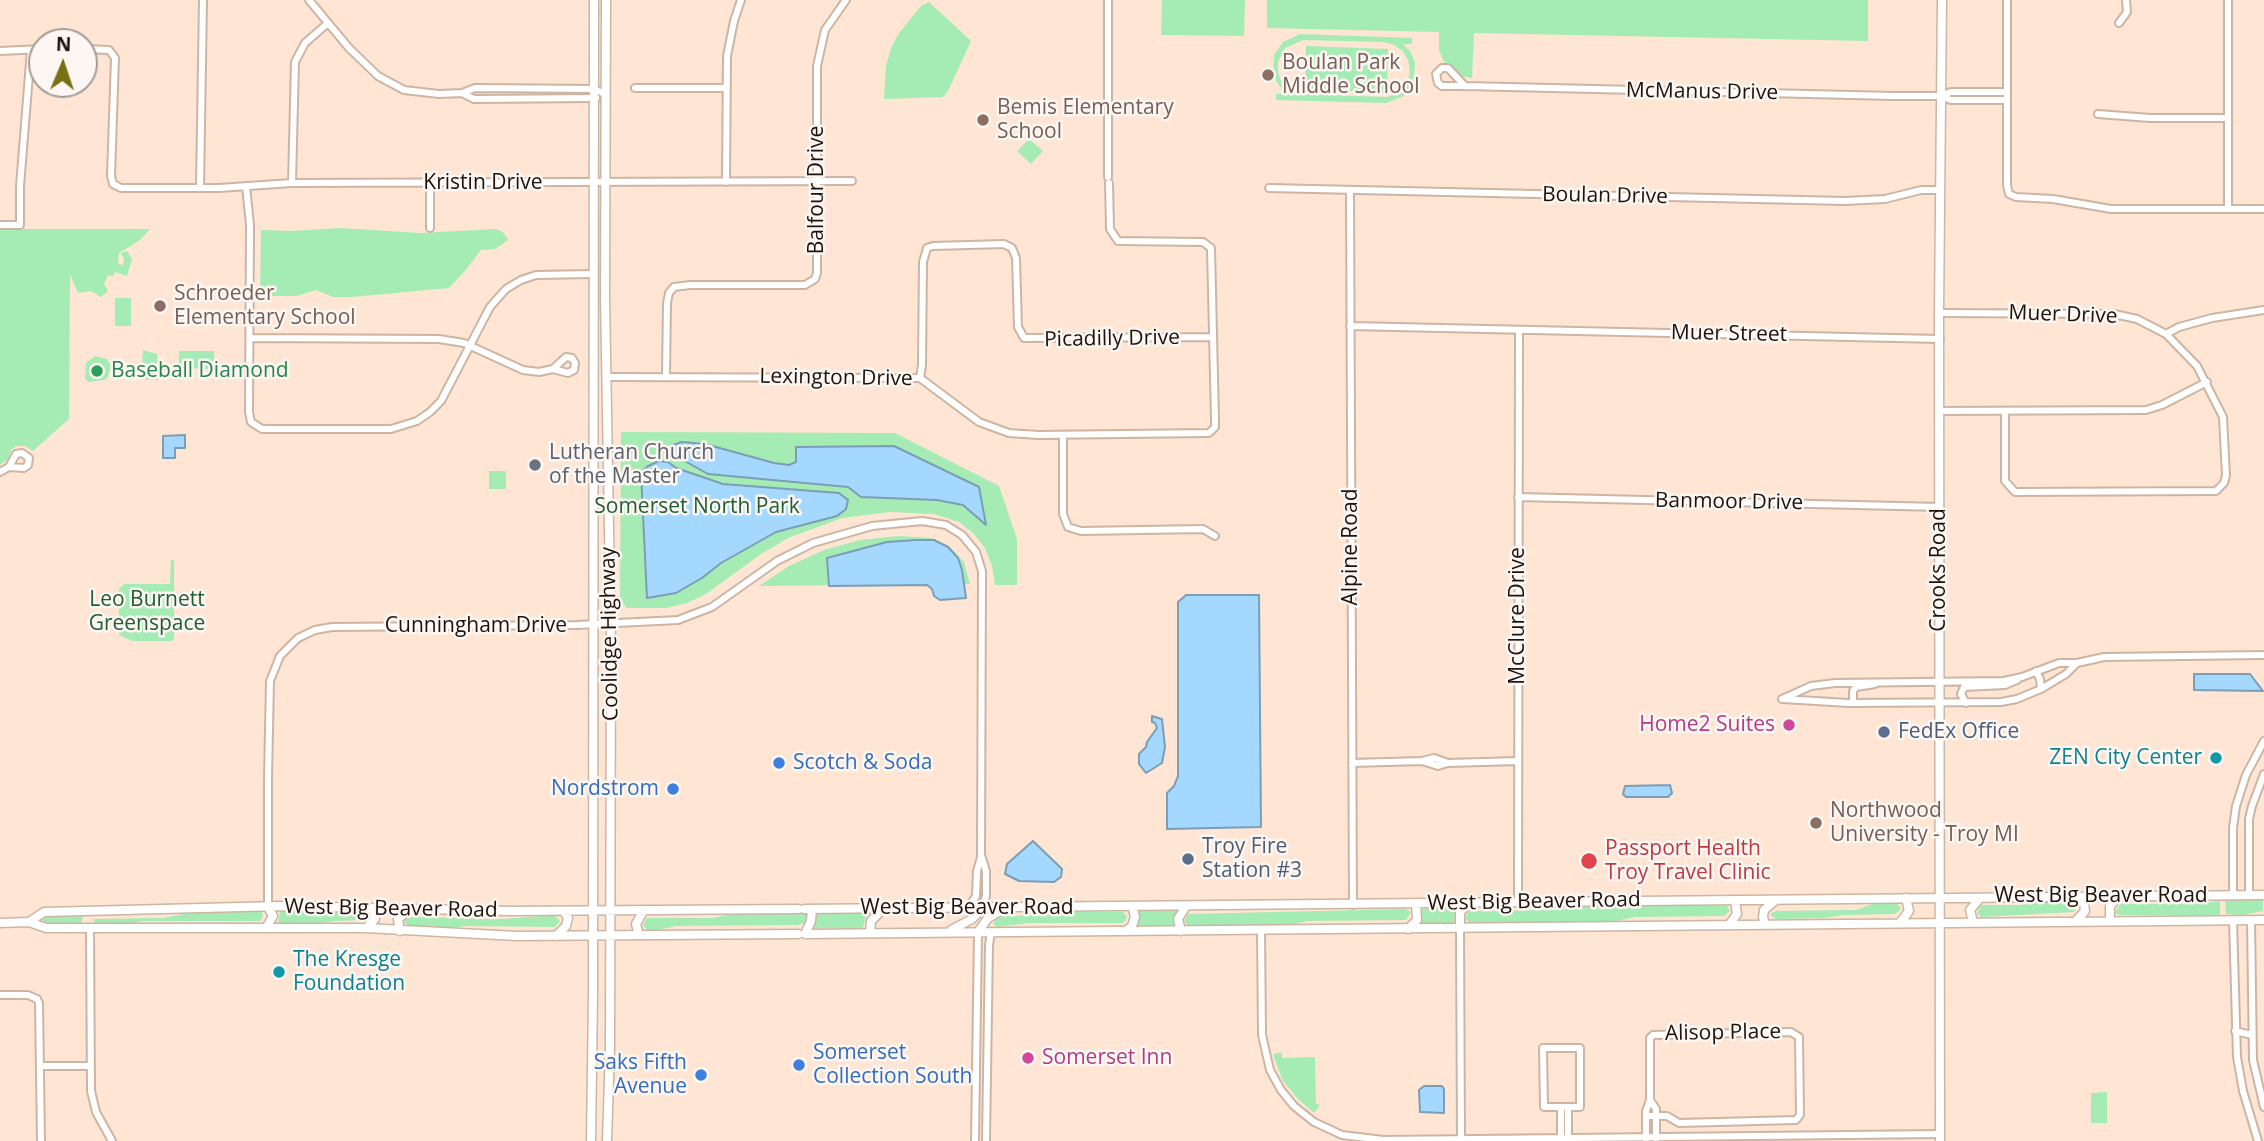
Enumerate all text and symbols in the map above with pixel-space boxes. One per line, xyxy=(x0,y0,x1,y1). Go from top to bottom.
north arrow xyxy=(28,28,98,98)
text: N xyxy=(55,31,72,57)
place label: Boulan Park Middle School xyxy=(1282,50,1419,100)
marker: Boulan Park Middle School xyxy=(1260,67,1276,83)
street label: McManus Drive xyxy=(1626,78,1778,106)
place label: Bemis Elementary School xyxy=(997,95,1174,145)
marker: Bemis Elementary School xyxy=(975,112,991,128)
street label: Balfour Drive xyxy=(804,126,830,254)
street label: Kristin Drive xyxy=(423,170,543,196)
street label: Boulan Drive xyxy=(1542,182,1668,210)
place label: Schroeder Elementary School xyxy=(174,281,356,331)
marker: Schroeder Elementary School xyxy=(152,298,168,314)
street label: Muer Drive xyxy=(2008,301,2118,329)
street label: Muer Street xyxy=(1671,320,1787,348)
street label: Picadilly Drive xyxy=(1044,325,1180,353)
place label: Baseball Diamond xyxy=(111,358,289,384)
marker: Baseball Diamond xyxy=(89,363,105,379)
street label: Lexington Drive xyxy=(759,364,913,392)
place label: Lutheran Church of the Master xyxy=(549,440,714,490)
marker: Lutheran Church of the Master xyxy=(527,457,543,473)
street label: Banmoor Drive xyxy=(1655,488,1803,516)
street label: Alpine Road xyxy=(1338,489,1364,605)
park label: Somerset North Park xyxy=(594,494,800,520)
street label: Crooks Road xyxy=(1926,508,1952,632)
street label: Coolidge Highway xyxy=(596,547,624,721)
street label: McClure Drive xyxy=(1505,547,1531,685)
park label: Leo Burnett Greenspace xyxy=(89,587,205,637)
street label: Cunningham Drive xyxy=(385,613,567,639)
place label: Home2 Suites xyxy=(1639,712,1775,738)
marker: Home2 Suites xyxy=(1781,717,1797,733)
place label: FedEx Office xyxy=(1898,719,2019,745)
marker: FedEx Office xyxy=(1876,724,1892,740)
place label: ZEN City Center xyxy=(2049,745,2202,771)
place label: Scotch & Soda xyxy=(793,750,933,776)
marker: ZEN City Center xyxy=(2208,750,2224,766)
marker: Scotch & Soda xyxy=(771,755,787,771)
place label: Nordstrom xyxy=(551,776,659,802)
marker: Nordstrom xyxy=(665,781,681,797)
place label: Northwood University - Troy MI xyxy=(1830,798,2019,848)
marker: Northwood University - Troy MI xyxy=(1808,815,1824,831)
place label: Troy Fire Station #3 xyxy=(1202,834,1302,884)
place label: Passport Health Troy Travel Clinic xyxy=(1605,836,1771,886)
marker: Troy Fire Station #3 xyxy=(1180,851,1196,867)
marker: Passport Health Troy Travel Clinic xyxy=(1579,851,1599,871)
street label: West Big Beaver Road xyxy=(1994,883,2208,909)
street label: West Big Beaver Road xyxy=(1427,888,1641,916)
street label: West Big Beaver Road xyxy=(284,895,498,923)
street label: West Big Beaver Road xyxy=(860,895,1074,921)
place label: The Kresge Foundation xyxy=(293,947,405,997)
marker: The Kresge Foundation xyxy=(271,964,287,980)
street label: Alisop Place xyxy=(1665,1019,1781,1047)
place label: Somerset Collection South xyxy=(813,1040,972,1090)
place label: Somerset Inn xyxy=(1042,1045,1172,1071)
place label: Saks Fifth Avenue xyxy=(594,1050,687,1100)
marker: Somerset Inn xyxy=(1020,1050,1036,1066)
marker: Somerset Collection South xyxy=(791,1057,807,1073)
marker: Saks Fifth Avenue xyxy=(693,1067,709,1083)

